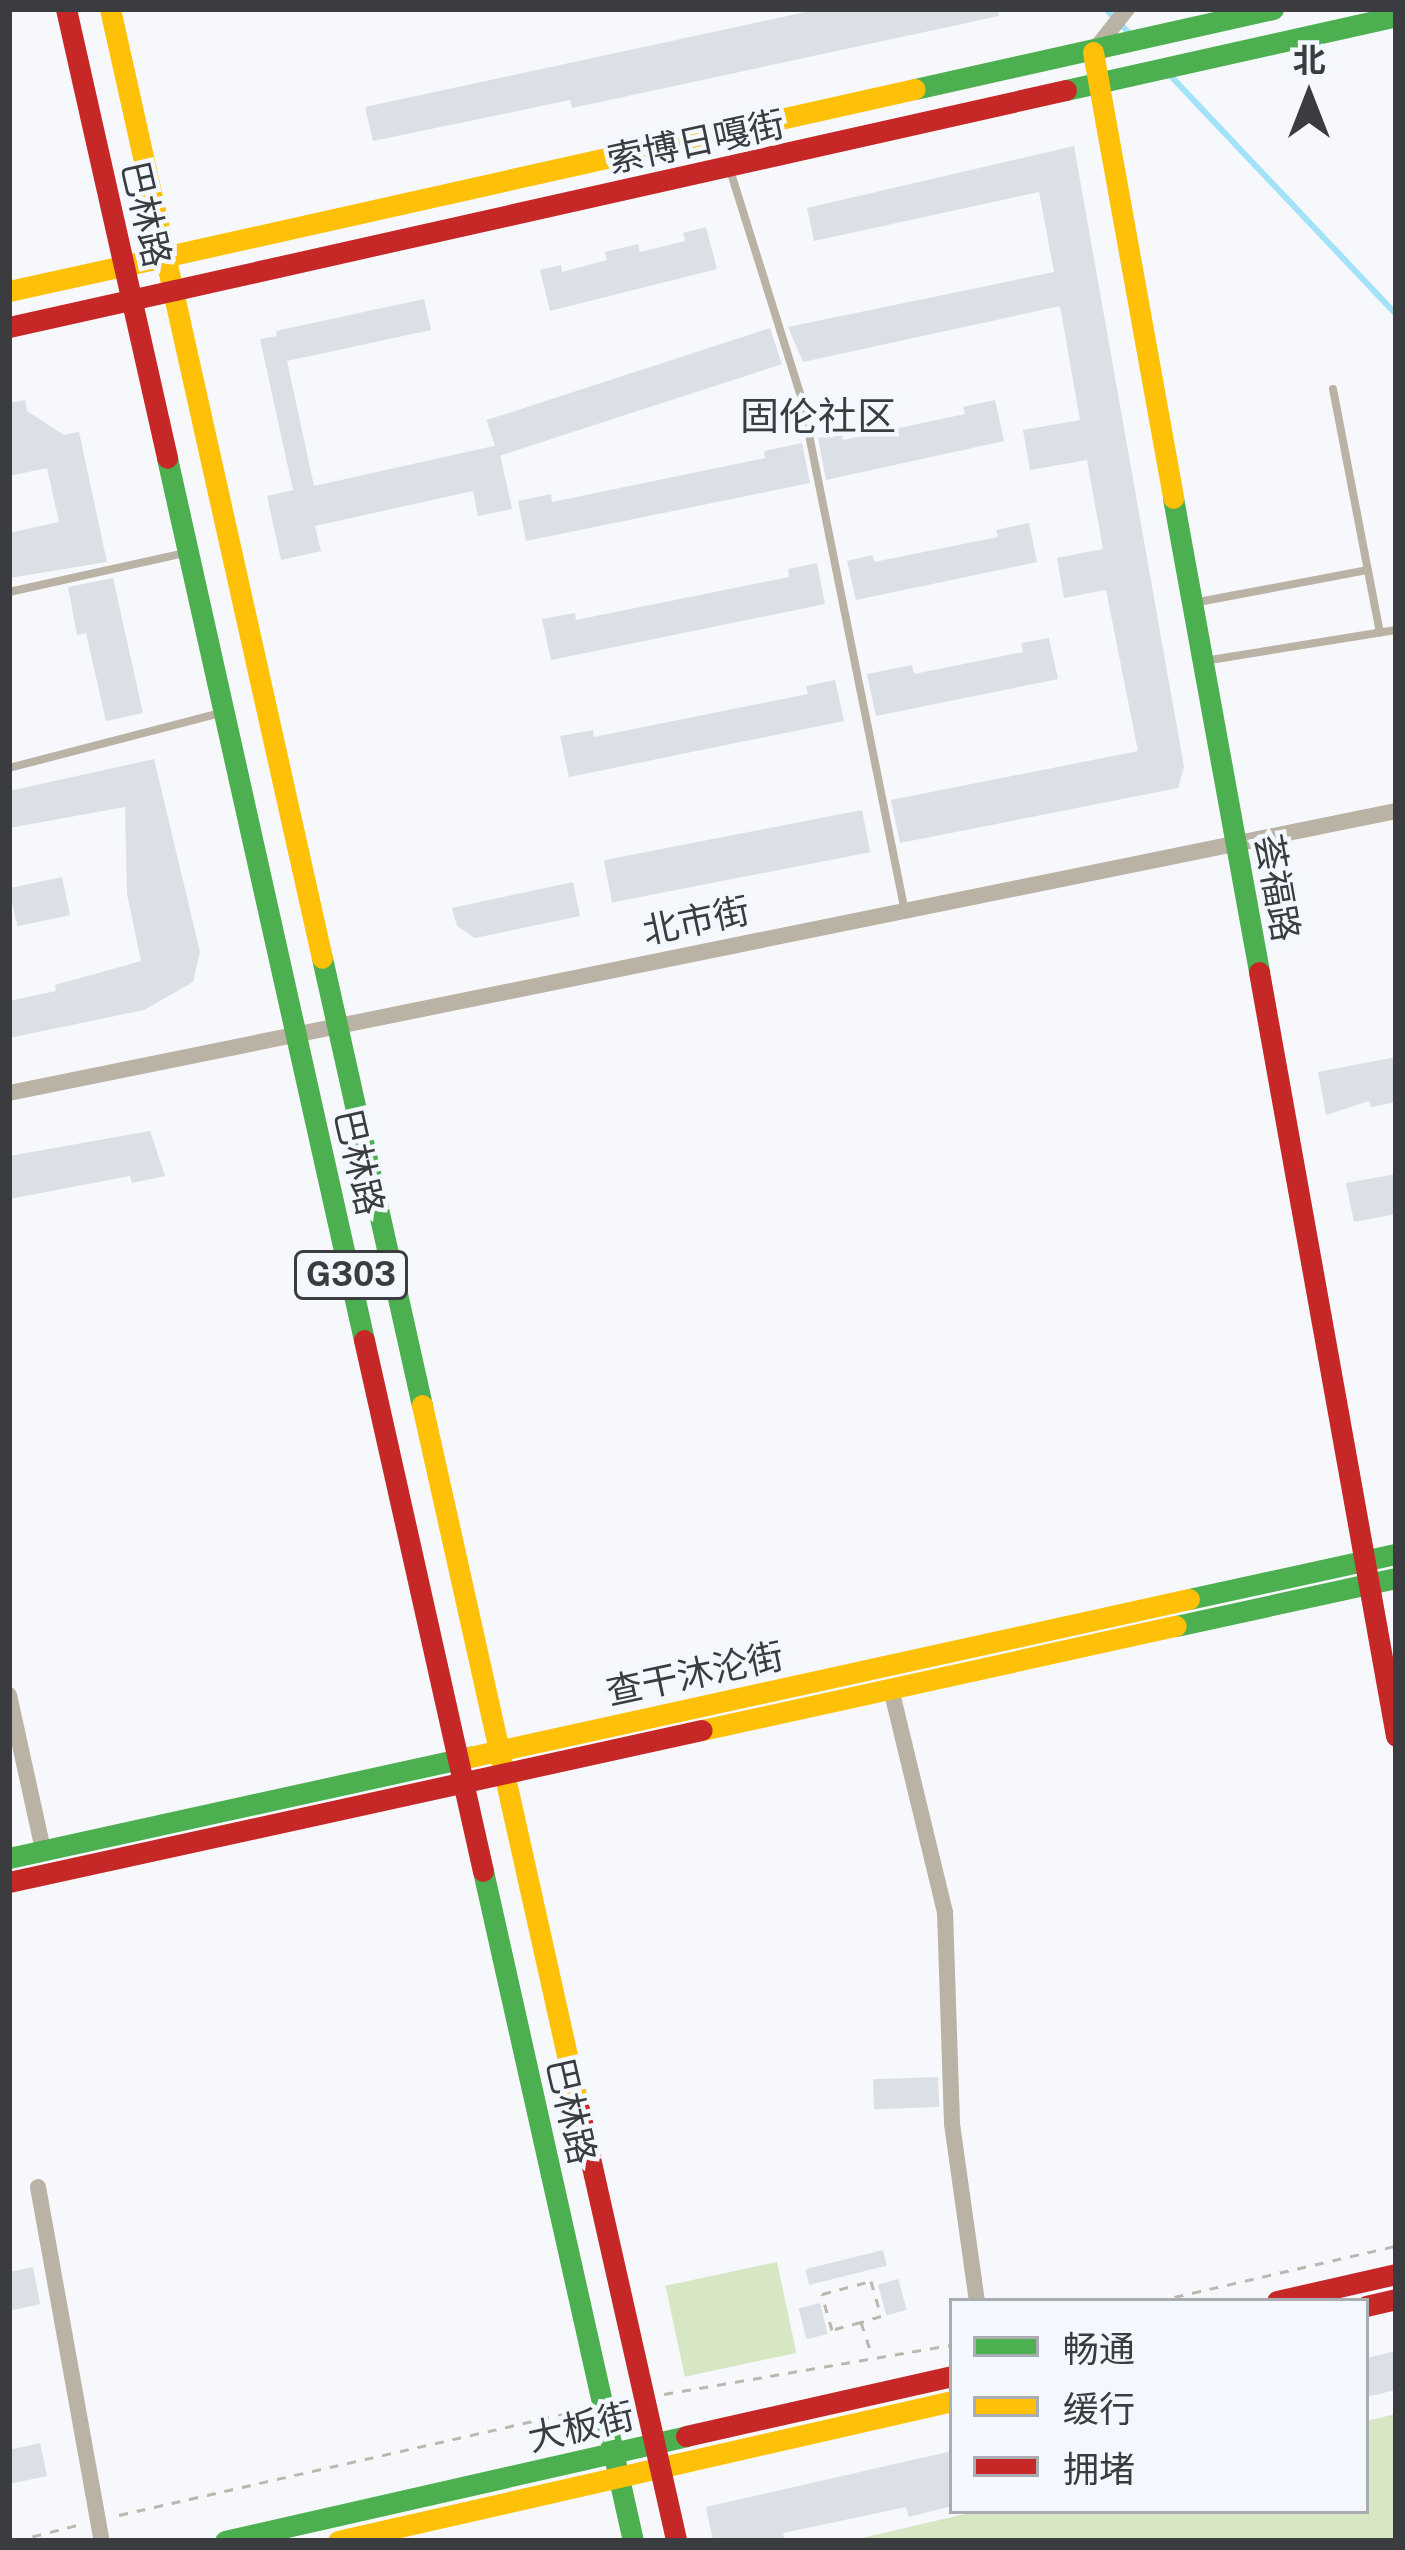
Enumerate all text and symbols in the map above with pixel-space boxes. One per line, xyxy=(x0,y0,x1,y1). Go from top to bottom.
north arrow xyxy=(1249,36,1369,156)
text: 北 xyxy=(1293,41,1326,79)
street label: 索博日嘎街 xyxy=(603,102,789,182)
street label: 巴林路 xyxy=(113,157,179,271)
district label: 固伦社区 xyxy=(740,393,896,439)
street label: 荟福路 xyxy=(1246,831,1308,945)
street label: 北市街 xyxy=(639,889,753,953)
street label: 巴林路 xyxy=(326,1105,392,1219)
road number: G303 xyxy=(294,1248,408,1302)
street label: 查干沐沦街 xyxy=(602,1634,788,1714)
street label: 巴林路 xyxy=(538,2054,604,2168)
legend xyxy=(949,2298,1369,2514)
text: 畅通 xyxy=(1063,2328,1135,2370)
text: 缓行 xyxy=(1063,2388,1135,2430)
street label: 大板街 xyxy=(524,2394,638,2460)
text: 拥堵 xyxy=(1063,2448,1135,2490)

